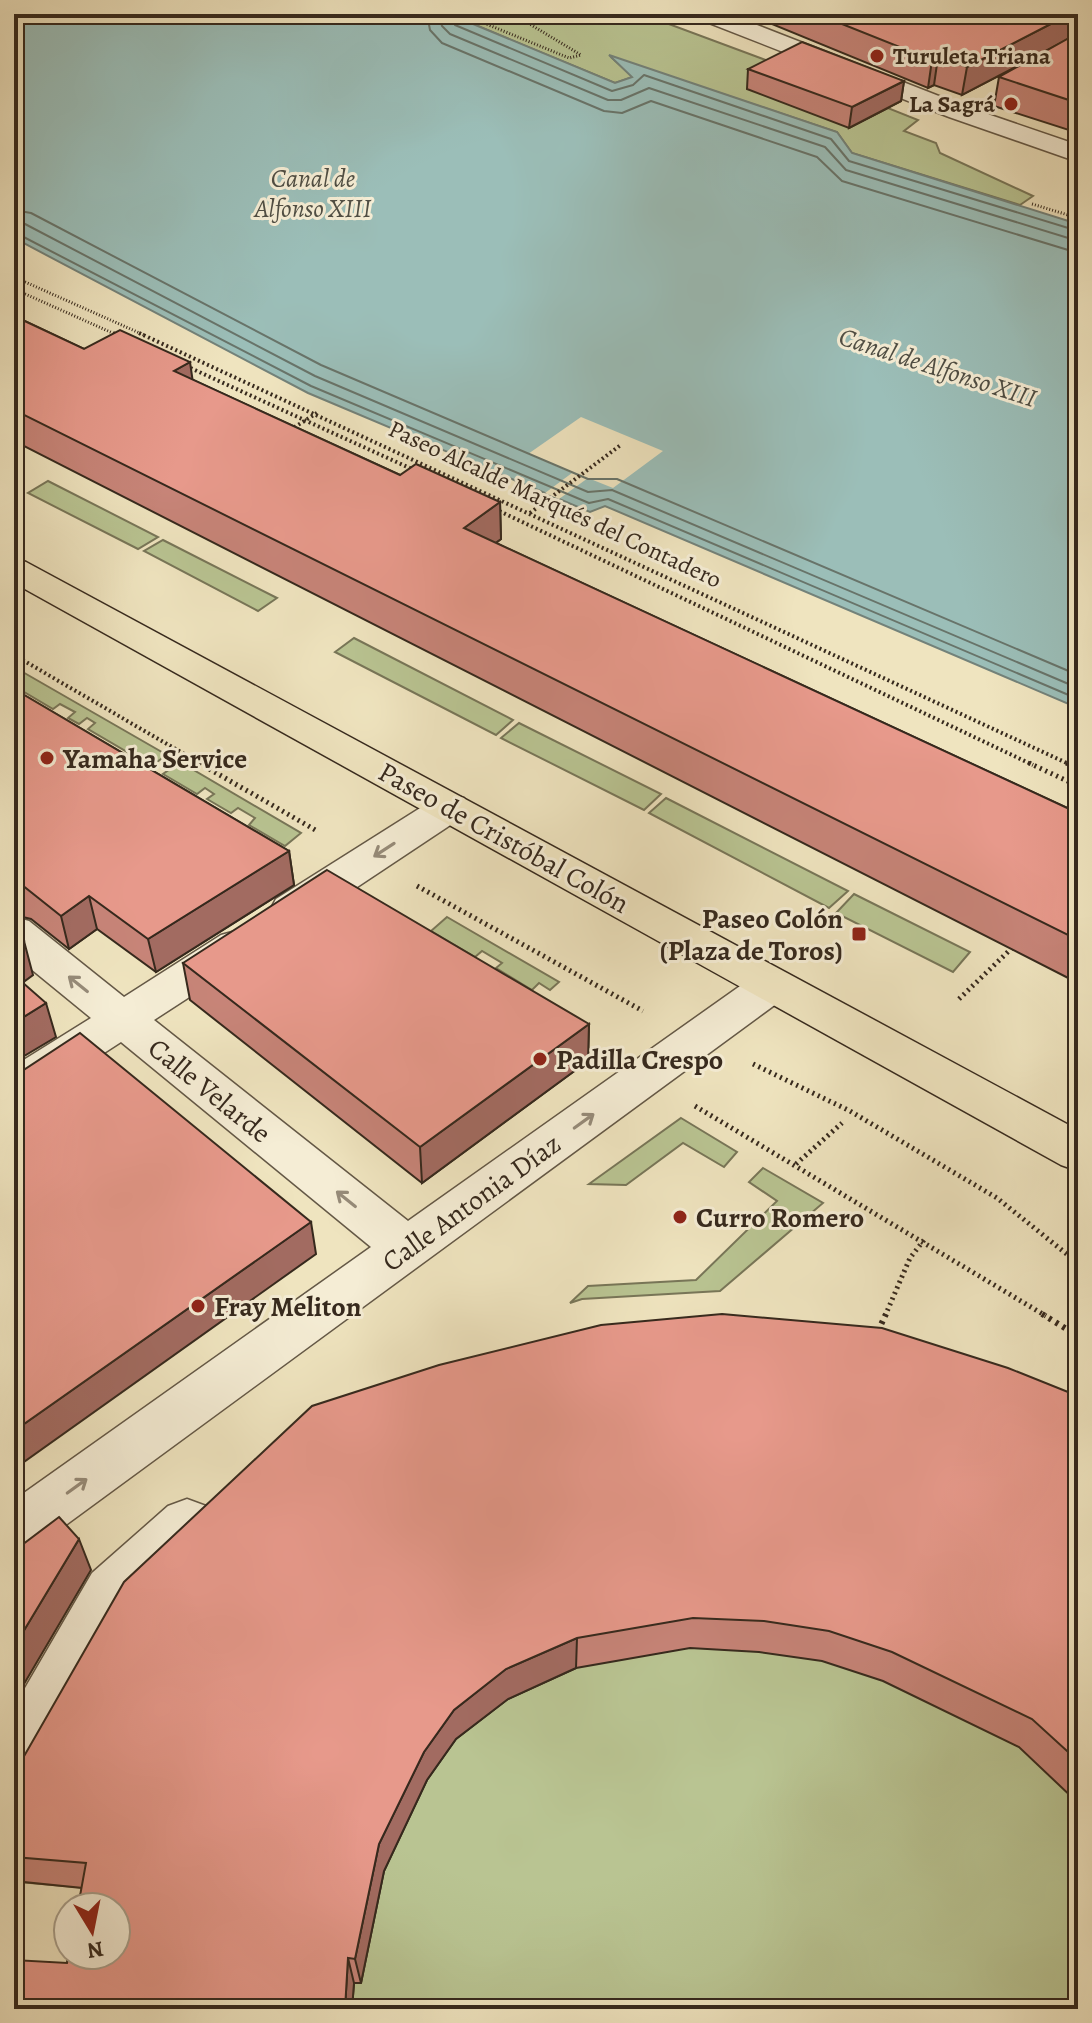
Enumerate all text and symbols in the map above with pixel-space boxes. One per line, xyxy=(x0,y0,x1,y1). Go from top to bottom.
place label: Turuleta Triana xyxy=(893,40,1051,72)
marker: Turuleta Triana xyxy=(868,47,886,65)
place label: La Sagrá xyxy=(909,88,995,120)
marker: La Sagrá xyxy=(1002,95,1020,113)
water label: Canal de Alfonso XIII xyxy=(252,161,372,226)
water label: Canal de Alfonso XIII xyxy=(835,319,1041,416)
street label: Paseo Alcalde Marqués del Contadero xyxy=(383,413,727,595)
place label: Yamaha Service xyxy=(62,740,247,778)
marker: Yamaha Service xyxy=(38,749,56,767)
street label: Paseo de Cristóbal Colón xyxy=(371,753,636,923)
one-way arrow xyxy=(374,842,396,858)
place label: Paseo Colón (Plaza de Toros) xyxy=(660,900,843,970)
marker: Paseo Colón (Plaza de Toros) xyxy=(850,925,868,943)
one-way arrow xyxy=(68,975,89,992)
street label: Calle Velarde xyxy=(140,1030,279,1152)
place label: Padilla Crespo xyxy=(556,1041,723,1079)
marker: Padilla Crespo xyxy=(531,1050,549,1068)
one-way arrow xyxy=(572,1113,594,1129)
street label: Calle Antonia Díaz xyxy=(375,1125,569,1280)
one-way arrow xyxy=(336,1190,357,1208)
place label: Curro Romero xyxy=(696,1199,864,1237)
marker: Curro Romero xyxy=(671,1208,689,1226)
place label: Fray Meliton xyxy=(214,1288,362,1326)
marker: Fray Meliton xyxy=(189,1297,207,1315)
one-way arrow xyxy=(66,1477,88,1494)
north arrow xyxy=(52,1891,132,1971)
text: N xyxy=(85,1934,106,1966)

